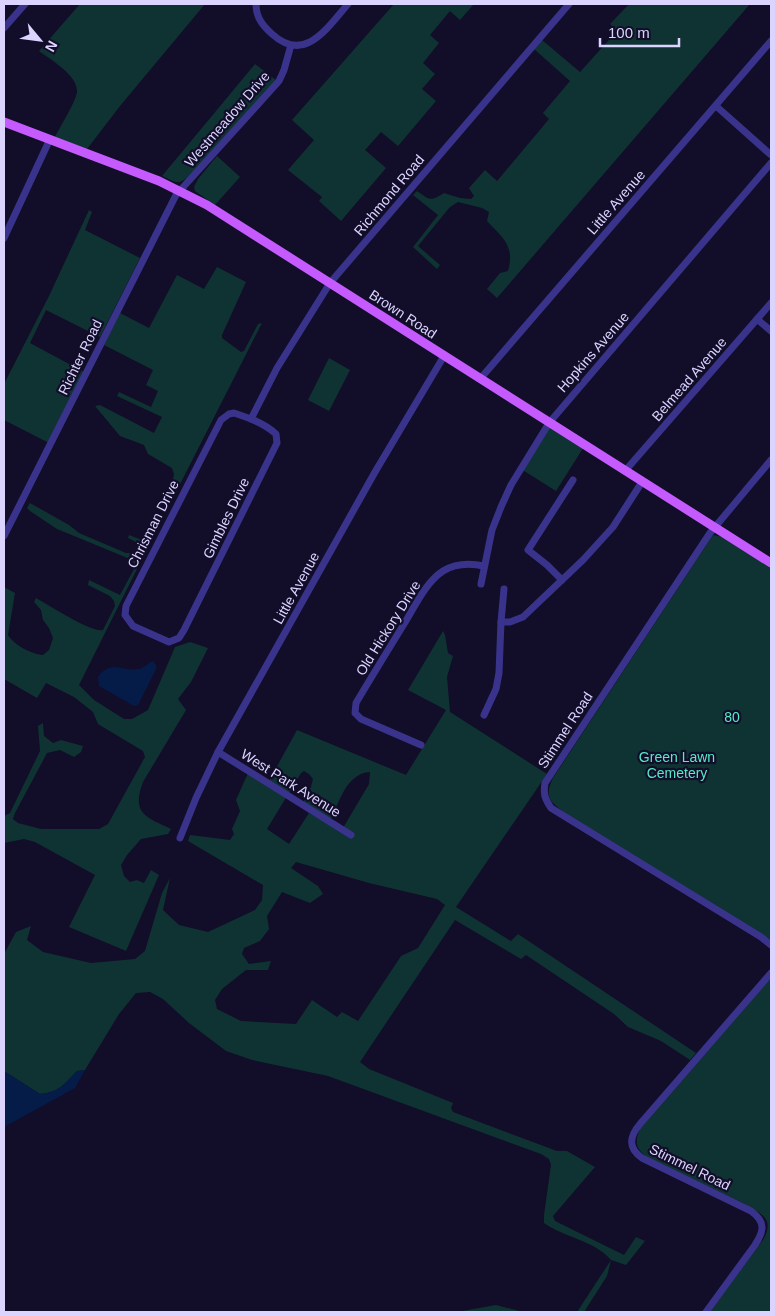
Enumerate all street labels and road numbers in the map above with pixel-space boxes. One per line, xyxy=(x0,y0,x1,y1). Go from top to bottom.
street label: Westmeadow Drive xyxy=(181,68,273,170)
street label: Richmond Road xyxy=(351,151,427,239)
street label: Little Avenue xyxy=(584,166,648,237)
street label: Brown Road xyxy=(366,286,440,342)
street label: Hopkins Avenue xyxy=(554,309,632,395)
street label: Richter Road xyxy=(55,317,105,397)
street label: Belmead Avenue xyxy=(648,334,730,424)
street label: Gimbles Drive xyxy=(200,475,253,561)
street label: Chrisman Drive xyxy=(124,477,182,571)
street label: Little Avenue xyxy=(270,549,322,627)
street label: Old Hickory Drive xyxy=(352,577,424,678)
street label: Stimmel Road xyxy=(534,689,596,771)
street label: West Park Avenue xyxy=(238,746,344,820)
street label: Stimmel Road xyxy=(647,1141,733,1193)

